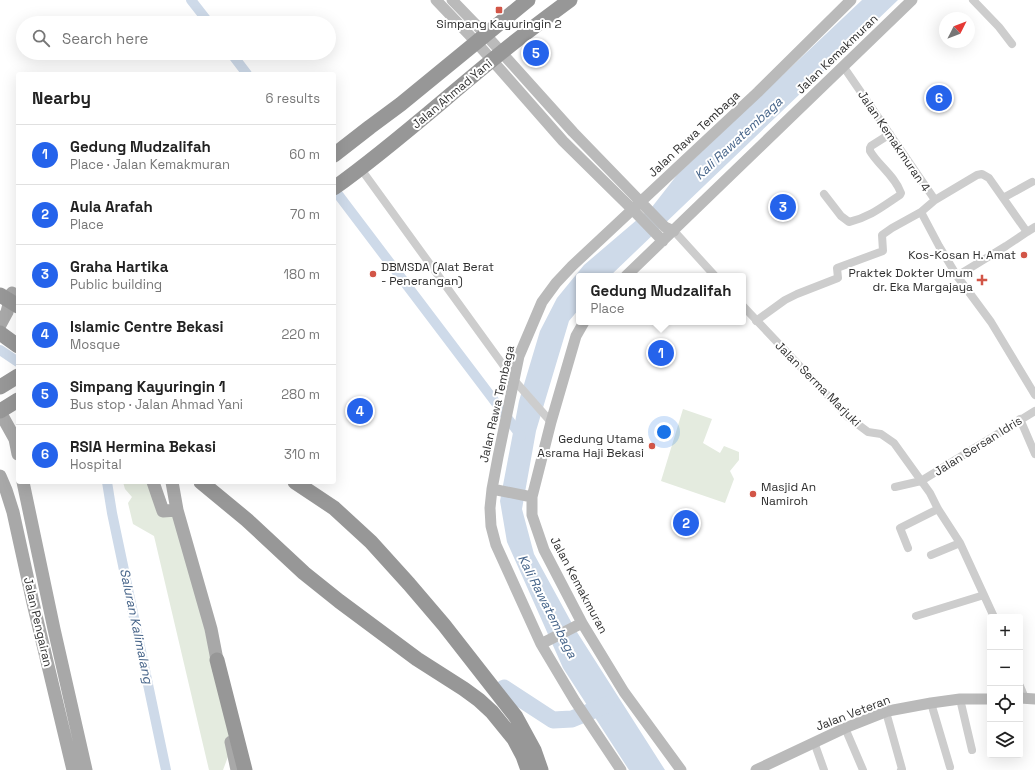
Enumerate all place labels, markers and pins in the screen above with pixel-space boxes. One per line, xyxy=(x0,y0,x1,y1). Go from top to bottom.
marker: Simpang Kayuringin 2 xyxy=(494,5,504,15)
place label: Simpang Kayuringin 2 xyxy=(436,16,562,32)
pin: 5 xyxy=(523,38,549,68)
pin: 6 xyxy=(926,83,952,113)
pin: 3 xyxy=(770,192,796,222)
place label: Kos-Kosan H. Amat xyxy=(908,247,1016,263)
marker: Kos-Kosan H. Amat xyxy=(1019,250,1029,260)
place label: DBMSDA (Alat Berat - Penerangan) xyxy=(381,259,494,289)
place label: Praktek Dokter Umum dr. Eka Margajaya xyxy=(848,265,973,295)
marker: DBMSDA (Alat Berat - Penerangan) xyxy=(368,269,378,279)
marker: Praktek Dokter Umum dr. Eka Margajaya xyxy=(976,274,988,286)
pin: 1 xyxy=(648,338,674,368)
pin: 4 xyxy=(347,396,373,426)
place label: Gedung Utama Asrama Haji Bekasi xyxy=(537,431,644,461)
marker: Gedung Utama Asrama Haji Bekasi xyxy=(647,441,657,451)
place label: Masjid An Namiroh xyxy=(761,479,816,509)
marker: Masjid An Namiroh xyxy=(748,489,758,499)
pin: 2 xyxy=(673,508,699,538)

